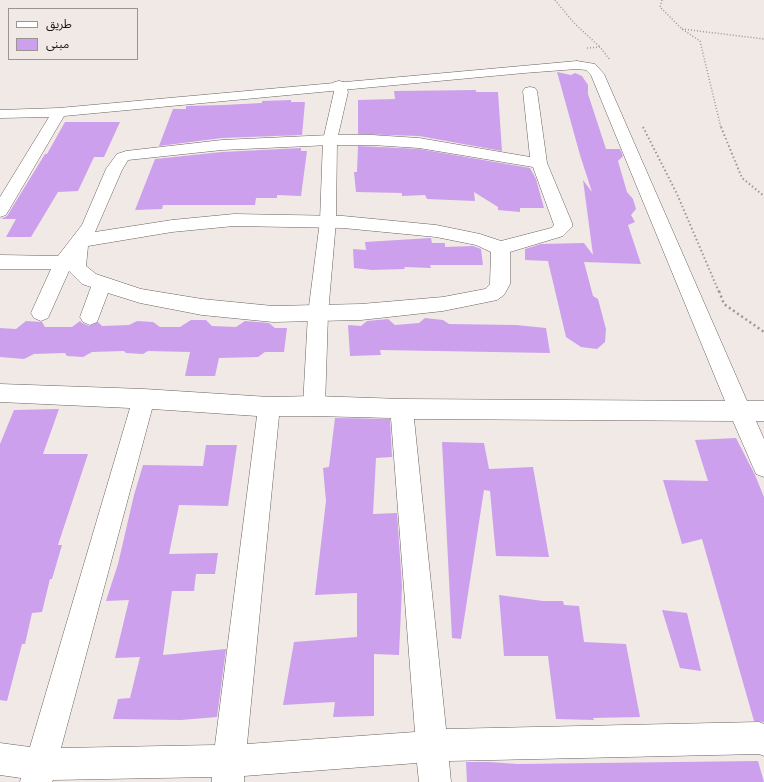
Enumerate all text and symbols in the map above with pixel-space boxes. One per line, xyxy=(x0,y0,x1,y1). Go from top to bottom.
legend xyxy=(8,8,138,60)
text: طريق xyxy=(46,17,72,31)
text: مبنى xyxy=(46,37,69,51)

